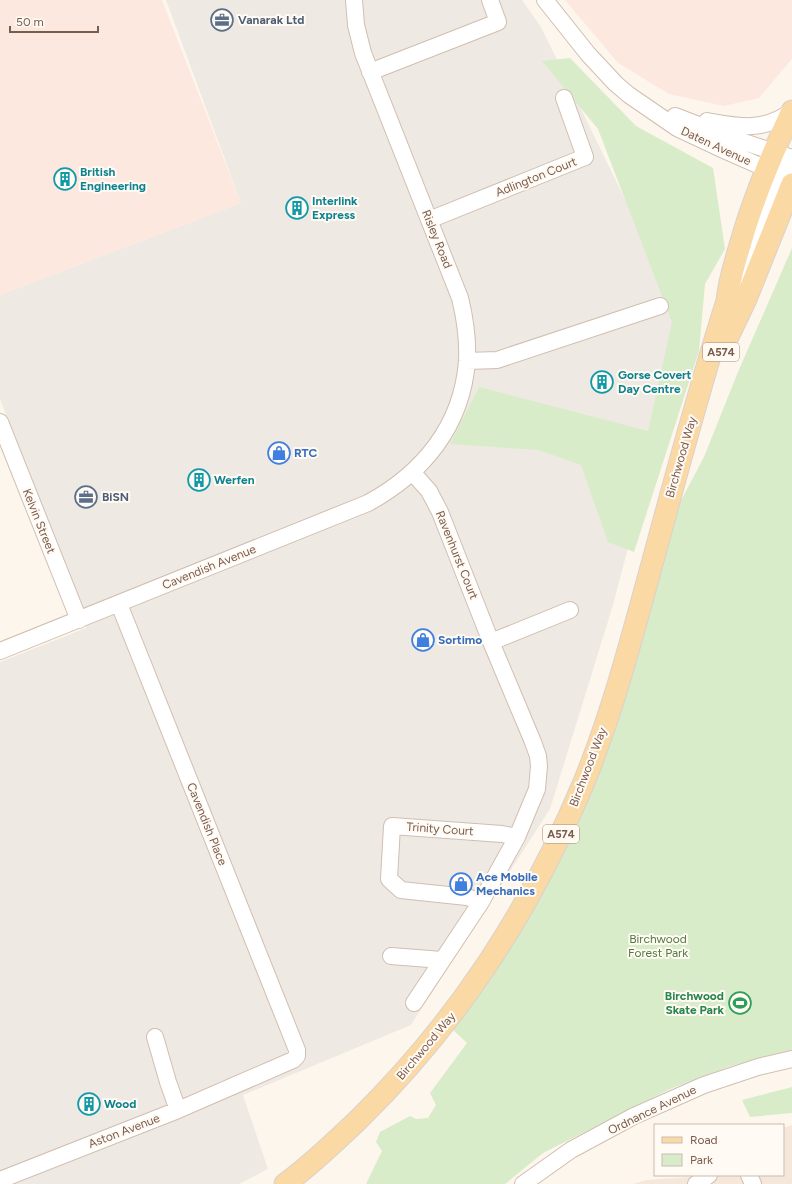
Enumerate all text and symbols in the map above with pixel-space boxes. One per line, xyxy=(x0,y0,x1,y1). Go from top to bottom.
office icon: Vanarak Ltd xyxy=(209,7,235,33)
scale bar xyxy=(10,8,98,34)
place label: Vanarak Ltd xyxy=(238,13,304,27)
text: 50 m xyxy=(16,15,44,29)
street label: Daten Avenue xyxy=(679,124,754,169)
street label: Adlington Court xyxy=(493,154,579,200)
place label: British Engineering xyxy=(80,165,146,193)
building icon: British Engineering xyxy=(52,166,78,192)
place label: Interlink Express xyxy=(312,194,358,222)
building icon: Interlink Express xyxy=(284,195,310,221)
street label: Risley Road xyxy=(419,208,455,270)
road number: A574 xyxy=(703,343,739,361)
place label: Gorse Covert Day Centre xyxy=(618,368,692,396)
building icon: Gorse Covert Day Centre xyxy=(589,369,615,395)
street label: Birchwood Way xyxy=(663,414,699,499)
shop icon: RTC xyxy=(266,440,292,466)
place label: RTC xyxy=(294,446,318,460)
building icon: Werfen xyxy=(186,467,212,493)
place label: Werfen xyxy=(214,473,255,487)
office icon: BiSN xyxy=(73,484,99,510)
street label: Kelvin Street xyxy=(20,487,59,556)
place label: BiSN xyxy=(102,490,129,504)
street label: Ravenhurst Court xyxy=(433,509,481,602)
street label: Cavendish Avenue xyxy=(160,542,258,592)
shop icon: Sortimo xyxy=(410,627,436,653)
place label: Sortimo xyxy=(438,633,482,647)
street label: Birchwood Way xyxy=(566,725,610,809)
street label: Cavendish Place xyxy=(184,781,230,868)
street label: Trinity Court xyxy=(406,820,474,838)
road number: A574 xyxy=(543,825,579,843)
place label: Ace Mobile Mechanics xyxy=(476,870,538,898)
shop icon: Ace Mobile Mechanics xyxy=(448,871,474,897)
park label: Birchwood Forest Park xyxy=(628,932,688,960)
place label: Birchwood Skate Park xyxy=(665,989,725,1017)
sports icon: Birchwood Skate Park xyxy=(727,990,753,1016)
street label: Birchwood Way xyxy=(394,1009,459,1083)
street label: Ordnance Avenue xyxy=(606,1082,699,1137)
building icon: Wood xyxy=(76,1091,102,1117)
place label: Wood xyxy=(104,1097,136,1111)
street label: Aston Avenue xyxy=(86,1111,162,1151)
legend xyxy=(654,1124,784,1176)
text: Road xyxy=(690,1133,718,1147)
text: Park xyxy=(690,1153,713,1167)

